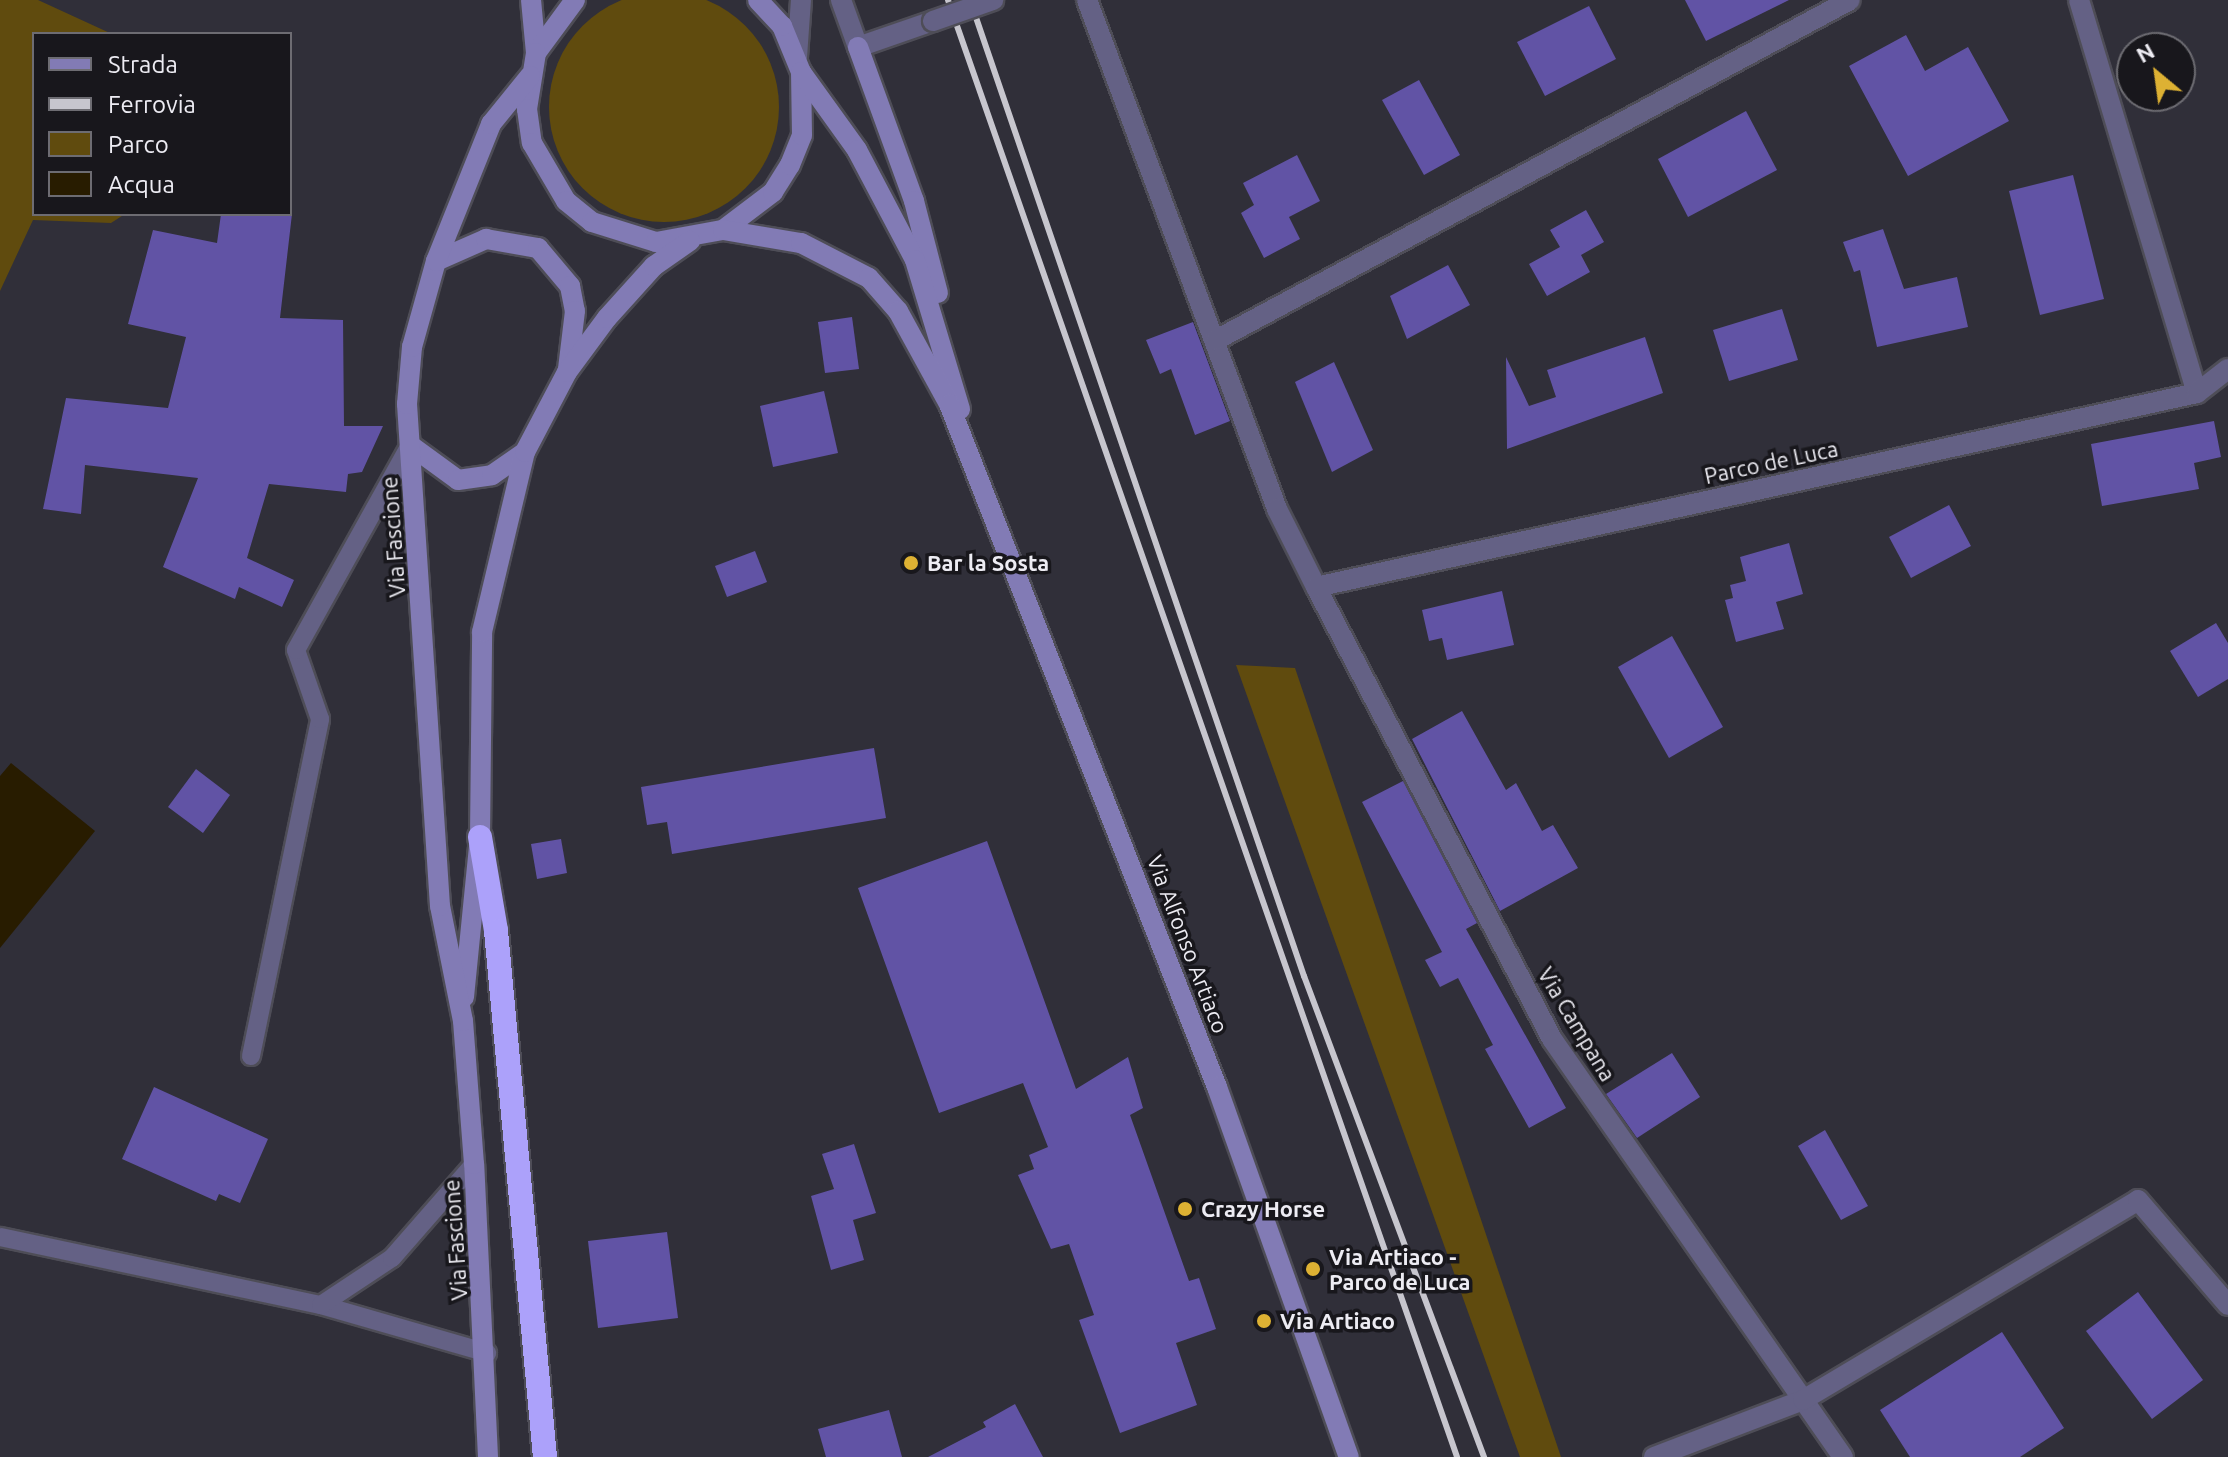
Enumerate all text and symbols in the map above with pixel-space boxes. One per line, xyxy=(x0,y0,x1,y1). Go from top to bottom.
legend xyxy=(32,32,292,216)
north arrow xyxy=(2116,32,2196,112)
text: N xyxy=(2132,37,2158,67)
text: Strada xyxy=(108,51,178,78)
text: Ferrovia xyxy=(108,91,196,118)
text: Parco xyxy=(108,131,169,158)
text: Acqua xyxy=(108,171,175,198)
street label: Parco de Luca xyxy=(1702,435,1840,489)
street label: Via Fascione xyxy=(376,476,410,598)
place label: Bar la Sosta xyxy=(927,550,1049,576)
marker: Bar la Sosta xyxy=(902,554,920,572)
street label: Via Alfonso Artiaco xyxy=(1142,851,1234,1037)
street label: Via Campana xyxy=(1533,962,1621,1086)
street label: Via Fascione xyxy=(438,1179,472,1301)
place label: Crazy Horse xyxy=(1201,1196,1325,1222)
marker: Crazy Horse xyxy=(1176,1200,1194,1218)
place label: Via Artiaco - Parco de Luca xyxy=(1329,1243,1471,1294)
marker: Via Artiaco - Parco de Luca xyxy=(1304,1260,1322,1278)
place label: Via Artiaco xyxy=(1280,1308,1395,1334)
marker: Via Artiaco xyxy=(1255,1312,1273,1330)

